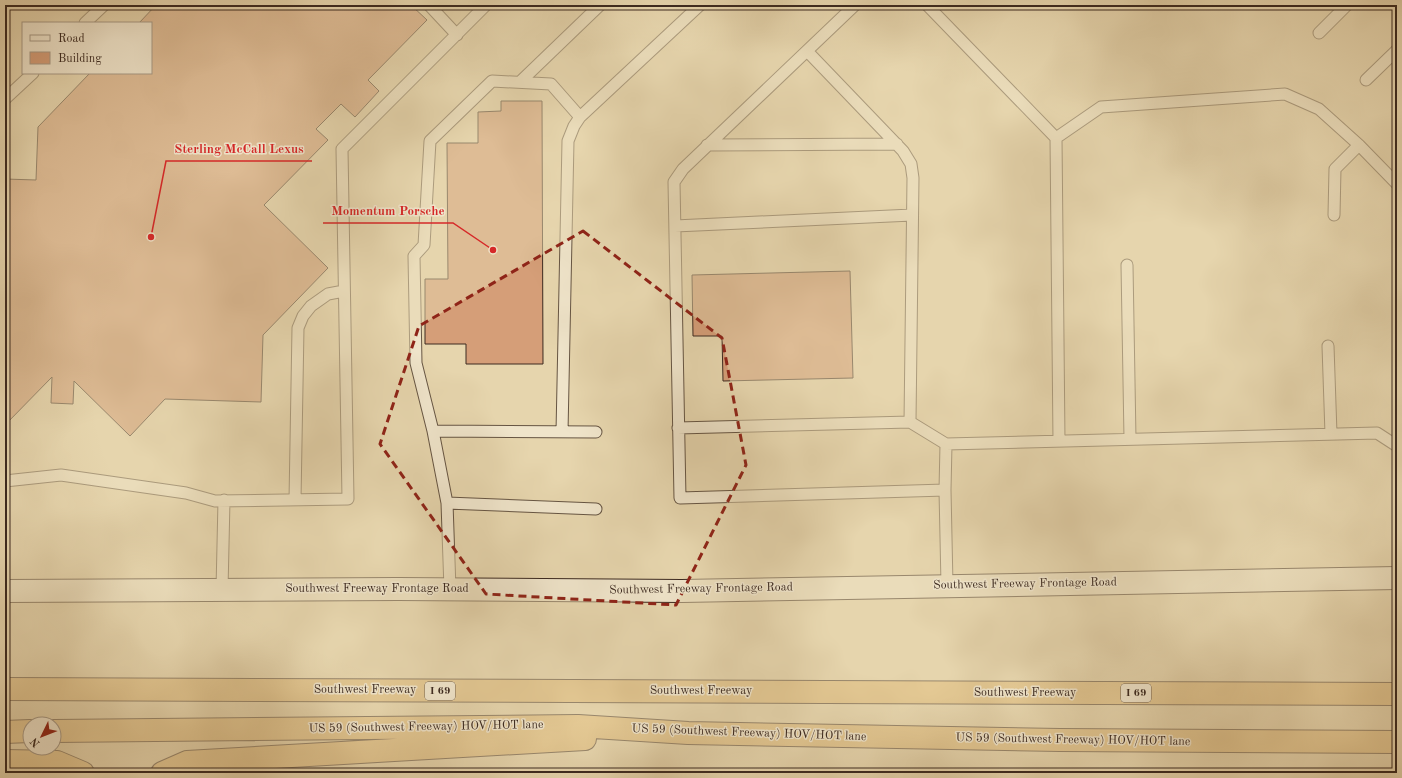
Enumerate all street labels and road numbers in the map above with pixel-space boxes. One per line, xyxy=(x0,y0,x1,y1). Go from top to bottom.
street label: Southwest Freeway Frontage Road xyxy=(933,576,1117,592)
street label: Southwest Freeway Frontage Road xyxy=(609,581,793,597)
street label: Southwest Freeway Frontage Road xyxy=(285,583,469,595)
road number: I 69 xyxy=(425,682,455,700)
street label: Southwest Freeway xyxy=(314,684,417,696)
road number: I 69 xyxy=(1121,684,1151,702)
street label: Southwest Freeway xyxy=(650,685,753,697)
street label: Southwest Freeway xyxy=(974,687,1077,699)
street label: US 59 (Southwest Freeway) HOV/HOT lane xyxy=(308,718,544,735)
street label: US 59 (Southwest Freeway) HOV/HOT lane xyxy=(631,722,867,743)
street label: US 59 (Southwest Freeway) HOV/HOT lane xyxy=(955,731,1191,748)

